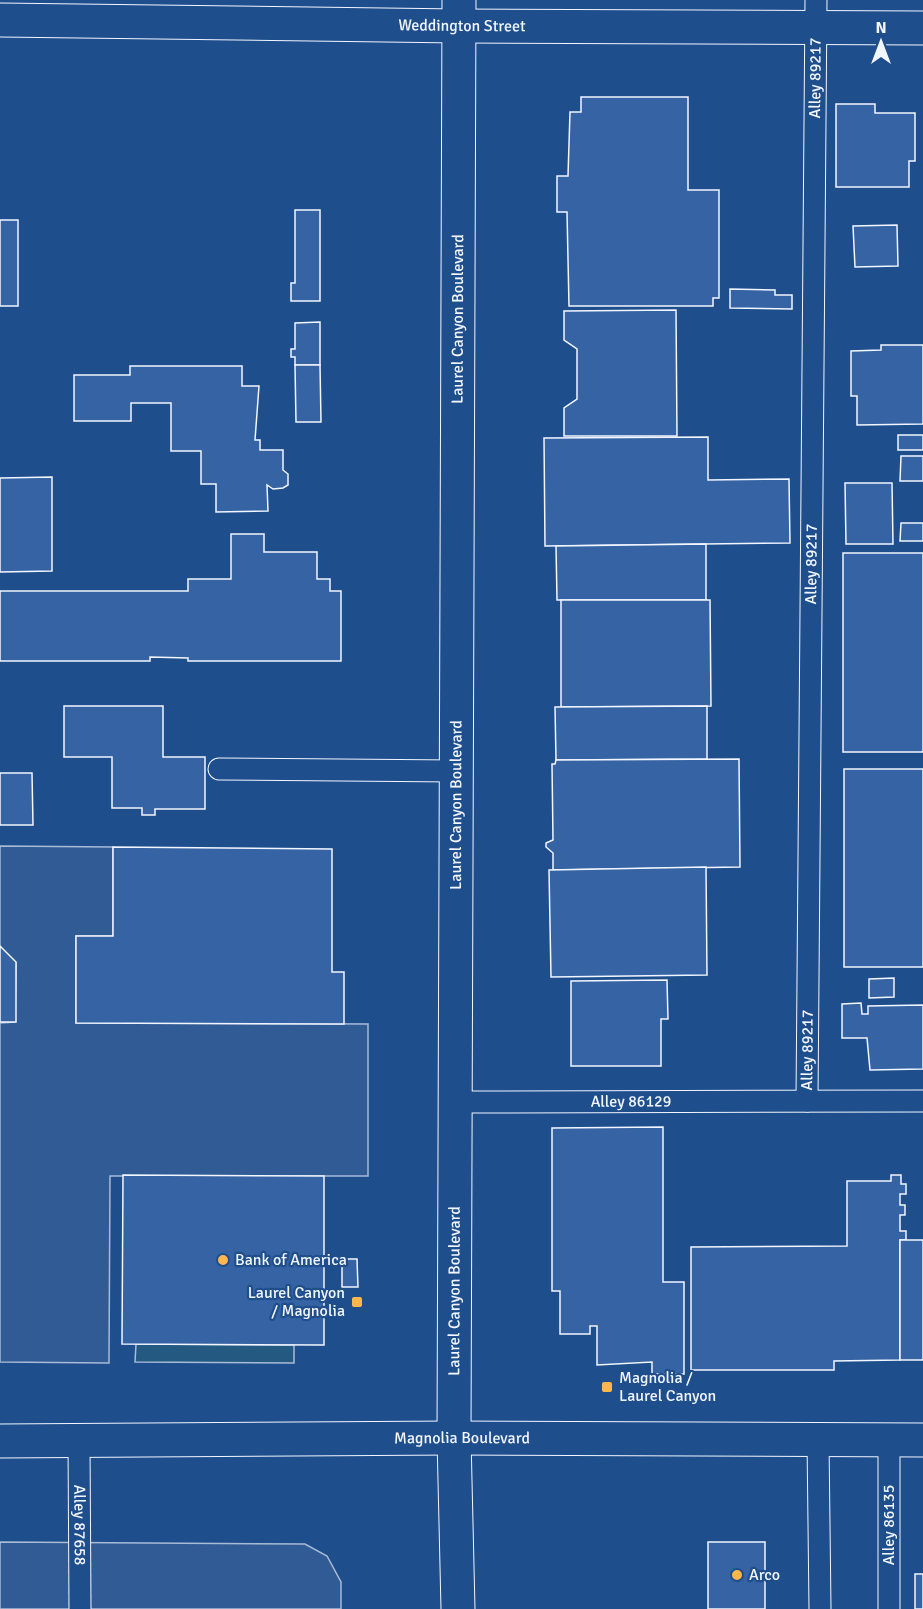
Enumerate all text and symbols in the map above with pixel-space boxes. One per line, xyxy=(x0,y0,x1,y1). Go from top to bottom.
north arrow xyxy=(851,12,911,72)
street label: Weddington Street xyxy=(398,15,526,36)
text: N xyxy=(875,18,887,38)
street label: Alley 89217 xyxy=(805,38,826,118)
street label: Laurel Canyon Boulevard xyxy=(448,234,468,404)
street label: Alley 89217 xyxy=(801,524,822,604)
street label: Laurel Canyon Boulevard xyxy=(446,720,466,890)
street label: Alley 89217 xyxy=(797,1010,818,1090)
street label: Alley 86129 xyxy=(591,1092,671,1112)
street label: Laurel Canyon Boulevard xyxy=(444,1206,465,1376)
place label: Bank of America xyxy=(235,1250,347,1270)
marker: Bank of America xyxy=(216,1253,230,1267)
place label: Laurel Canyon / Magnolia xyxy=(248,1283,345,1321)
marker: Laurel Canyon / Magnolia xyxy=(350,1295,364,1309)
place label: Magnolia / Laurel Canyon xyxy=(619,1368,716,1406)
marker: Magnolia / Laurel Canyon xyxy=(600,1380,614,1394)
street label: Magnolia Boulevard xyxy=(394,1428,530,1448)
street label: Alley 87658 xyxy=(69,1485,90,1565)
street label: Alley 86135 xyxy=(879,1485,899,1565)
place label: Arco xyxy=(749,1565,780,1585)
marker: Arco xyxy=(730,1568,744,1582)

